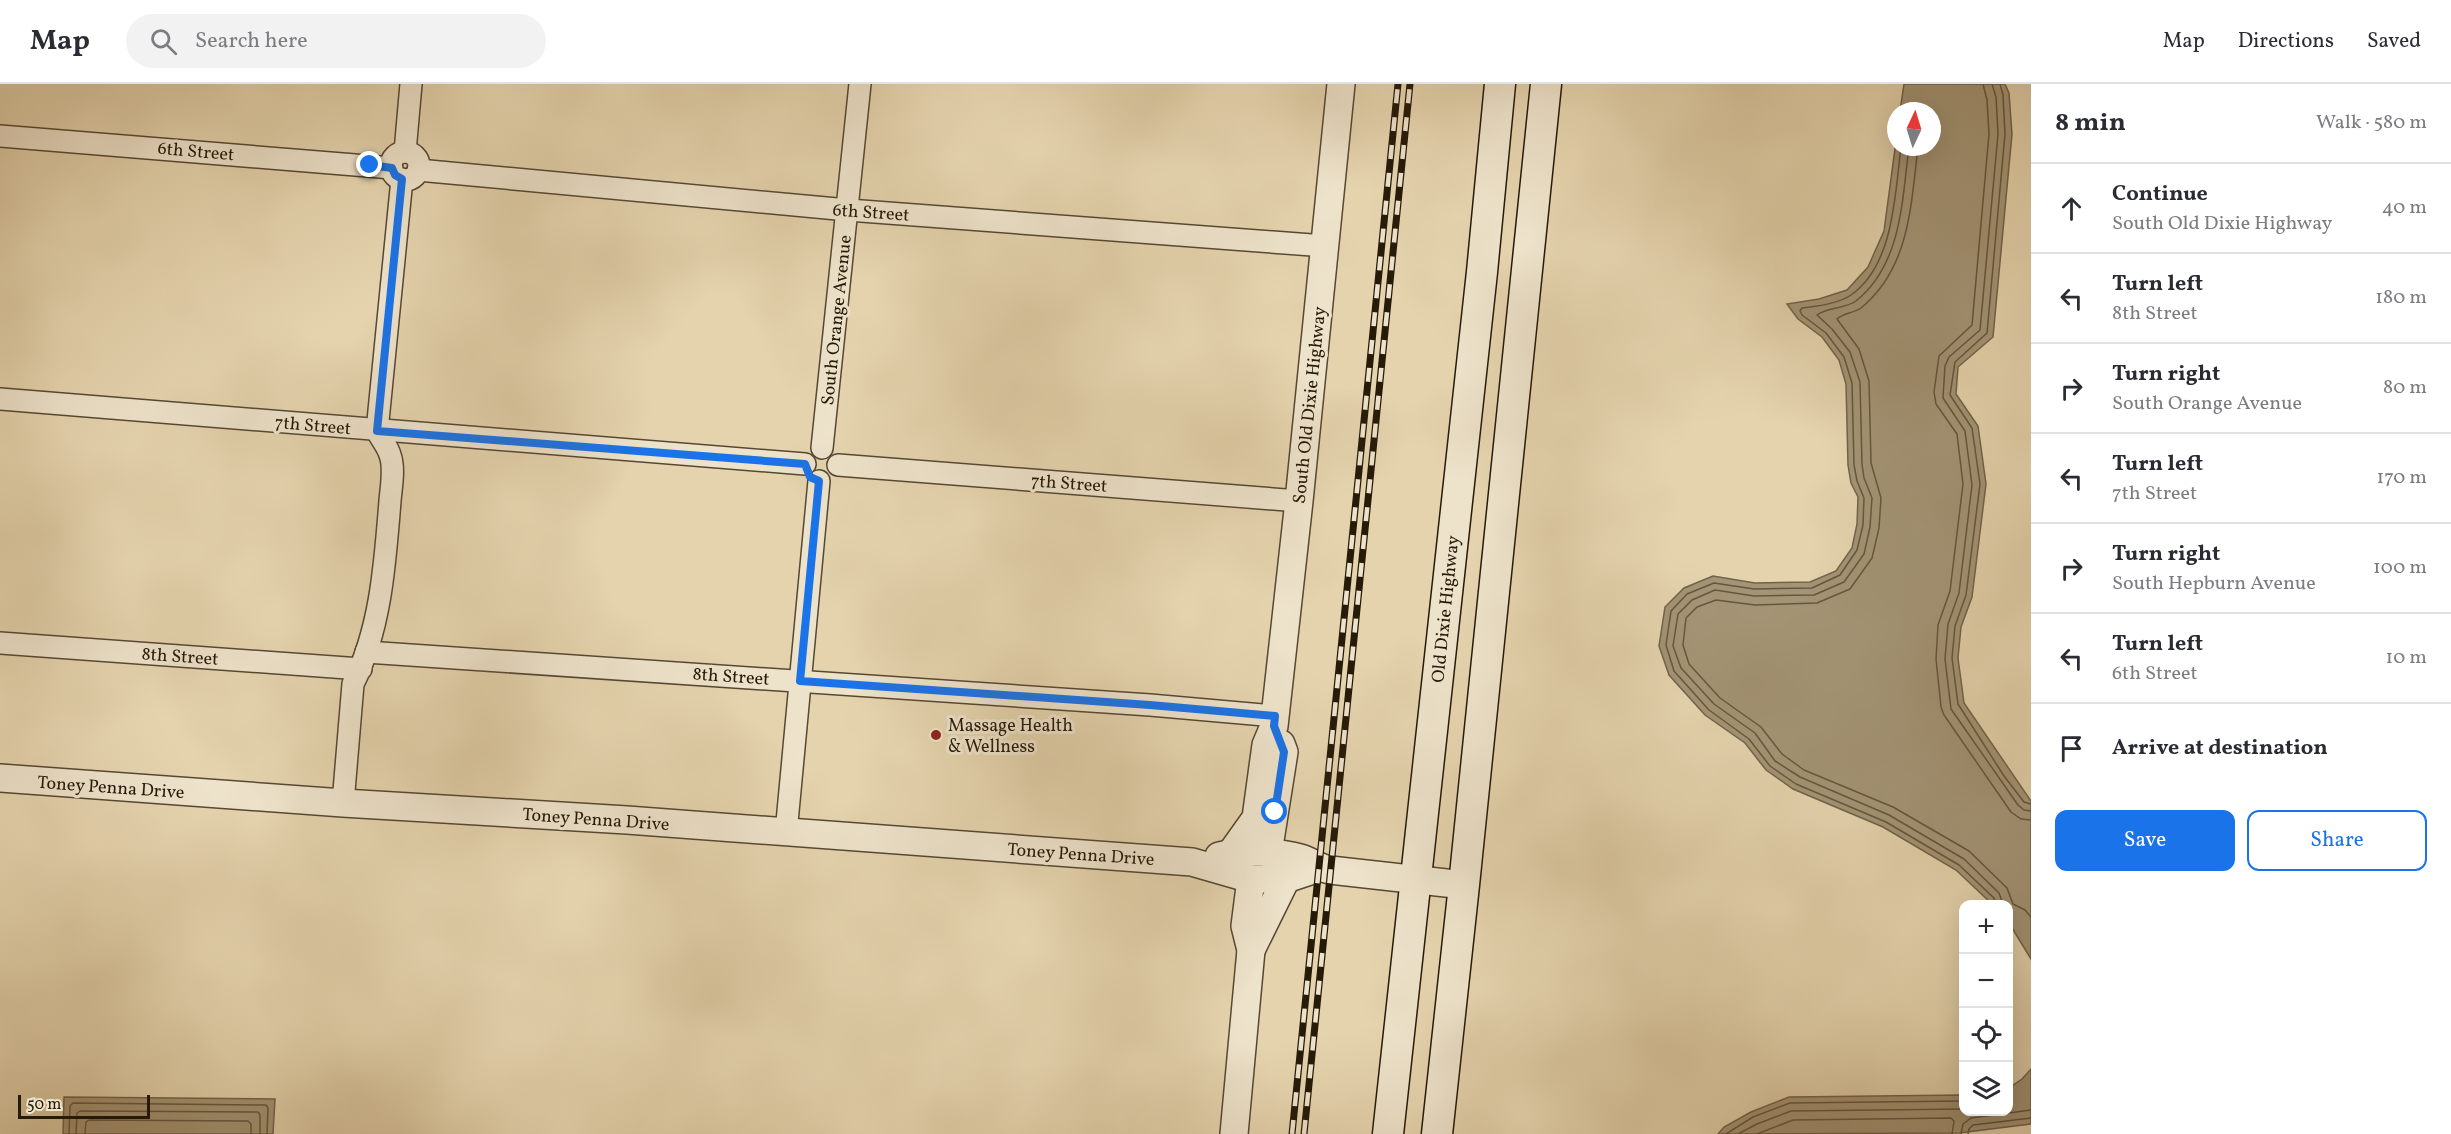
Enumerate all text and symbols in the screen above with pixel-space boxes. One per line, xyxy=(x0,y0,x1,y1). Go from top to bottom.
search box xyxy=(126,14,546,68)
text: Map xyxy=(30,22,90,61)
icon: search xyxy=(147,25,180,58)
text: Search here xyxy=(195,26,308,57)
text: Map xyxy=(2163,27,2205,56)
text: Directions xyxy=(2238,27,2334,56)
text: Saved xyxy=(2367,27,2421,56)
north arrow xyxy=(1887,102,1941,156)
text: 8 min xyxy=(2055,105,2126,141)
text: Walk · 580 m xyxy=(2316,109,2427,137)
street label: 6th Street xyxy=(156,137,235,168)
route end xyxy=(356,151,382,177)
text: Continue xyxy=(2112,179,2208,210)
icon: ahead xyxy=(2055,192,2088,225)
text: 40 m xyxy=(2382,194,2427,222)
street label: 6th Street xyxy=(832,198,910,229)
text: South Old Dixie Highway xyxy=(2112,210,2332,238)
street label: South Orange Avenue xyxy=(816,234,859,406)
text: Turn left xyxy=(2112,269,2203,300)
icon: left xyxy=(2055,282,2088,315)
text: 180 m xyxy=(2375,284,2427,312)
text: 8th Street xyxy=(2112,300,2198,328)
street label: South Old Dixie Highway xyxy=(1288,305,1333,505)
text: Turn right xyxy=(2112,359,2220,390)
icon: right xyxy=(2055,372,2088,405)
text: 80 m xyxy=(2383,374,2427,402)
text: South Orange Avenue xyxy=(2112,390,2302,418)
street label: 7th Street xyxy=(274,411,352,442)
text: Turn left xyxy=(2112,449,2203,480)
icon: left xyxy=(2055,462,2088,495)
text: 170 m xyxy=(2377,464,2427,492)
street label: 7th Street xyxy=(1030,469,1108,500)
text: 7th Street xyxy=(2112,480,2197,508)
street label: Old Dixie Highway xyxy=(1426,534,1467,684)
text: Turn right xyxy=(2112,539,2220,570)
icon: right xyxy=(2055,552,2088,585)
text: 100 m xyxy=(2373,554,2427,582)
text: South Hepburn Avenue xyxy=(2112,570,2316,598)
text: Turn left xyxy=(2112,629,2203,660)
street label: 8th Street xyxy=(141,642,219,673)
icon: left xyxy=(2055,642,2088,675)
text: 10 m xyxy=(2386,644,2427,672)
text: 6th Street xyxy=(2112,660,2197,688)
street label: 8th Street xyxy=(692,662,770,693)
place label: Massage Health & Wellness xyxy=(948,714,1073,760)
marker: Massage Health & Wellness xyxy=(929,728,943,742)
icon: arrive xyxy=(2055,732,2088,765)
text: Arrive at destination xyxy=(2112,733,2328,764)
street label: Toney Penna Drive xyxy=(37,771,185,806)
route start xyxy=(1261,798,1287,824)
street label: Toney Penna Drive xyxy=(522,803,670,838)
button: Save xyxy=(2055,810,2235,871)
button: Share xyxy=(2247,810,2427,871)
street label: Toney Penna Drive xyxy=(1007,838,1155,873)
map controls xyxy=(1959,900,2013,1116)
button: + xyxy=(1959,900,2013,954)
button: − xyxy=(1959,954,2013,1008)
button: locate xyxy=(1959,1008,2013,1062)
button: layers xyxy=(1959,1062,2013,1116)
scale bar xyxy=(18,1092,150,1120)
text: 50 m xyxy=(27,1094,61,1116)

